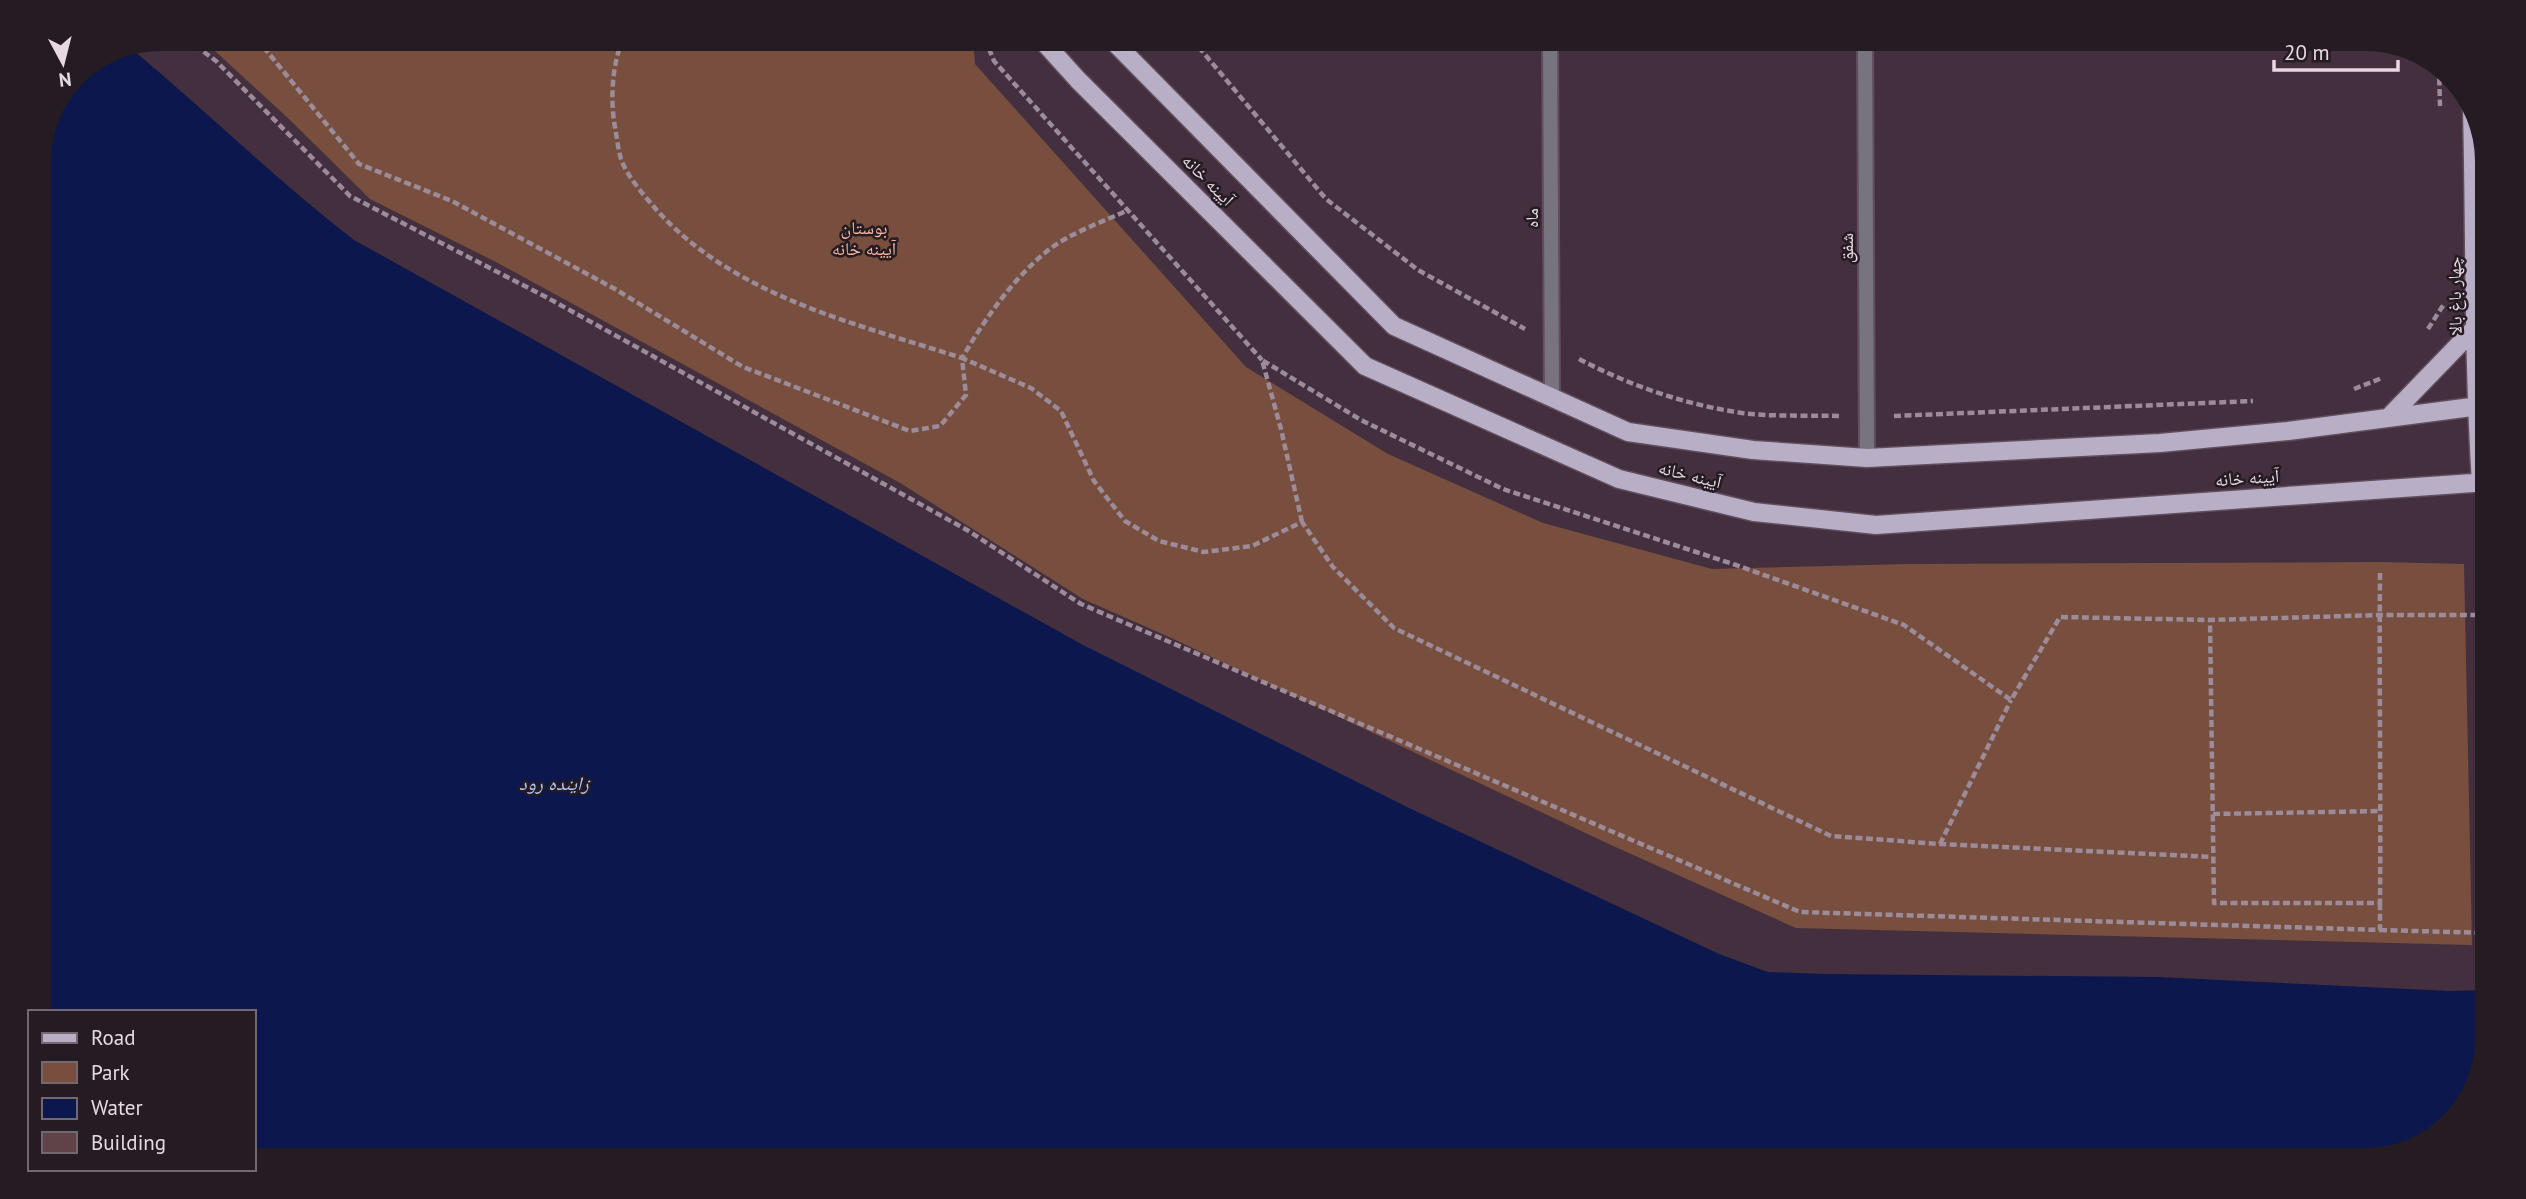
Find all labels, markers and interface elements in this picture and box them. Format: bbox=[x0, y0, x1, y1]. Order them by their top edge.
north arrow bbox=[28, 28, 98, 98]
scale bar bbox=[2274, 28, 2398, 72]
text: 20 m bbox=[2284, 39, 2330, 66]
text: N bbox=[57, 67, 73, 93]
street label: آیینه خانه bbox=[1178, 149, 1239, 211]
street label: ماه bbox=[1520, 208, 1543, 228]
park label: بوستان آیینه خانه bbox=[832, 216, 897, 260]
street label: شفق bbox=[1835, 233, 1858, 263]
street label: چهار باغ بالا bbox=[2442, 257, 2467, 336]
street label: آیینه خانه bbox=[1656, 456, 1724, 494]
street label: آیینه خانه bbox=[2214, 464, 2280, 491]
water label: زاینده رود bbox=[519, 771, 591, 795]
legend bbox=[28, 1010, 256, 1171]
text: Road bbox=[91, 1024, 135, 1051]
text: Park bbox=[91, 1059, 130, 1086]
text: Water bbox=[91, 1094, 143, 1121]
text: Building bbox=[91, 1129, 166, 1156]

